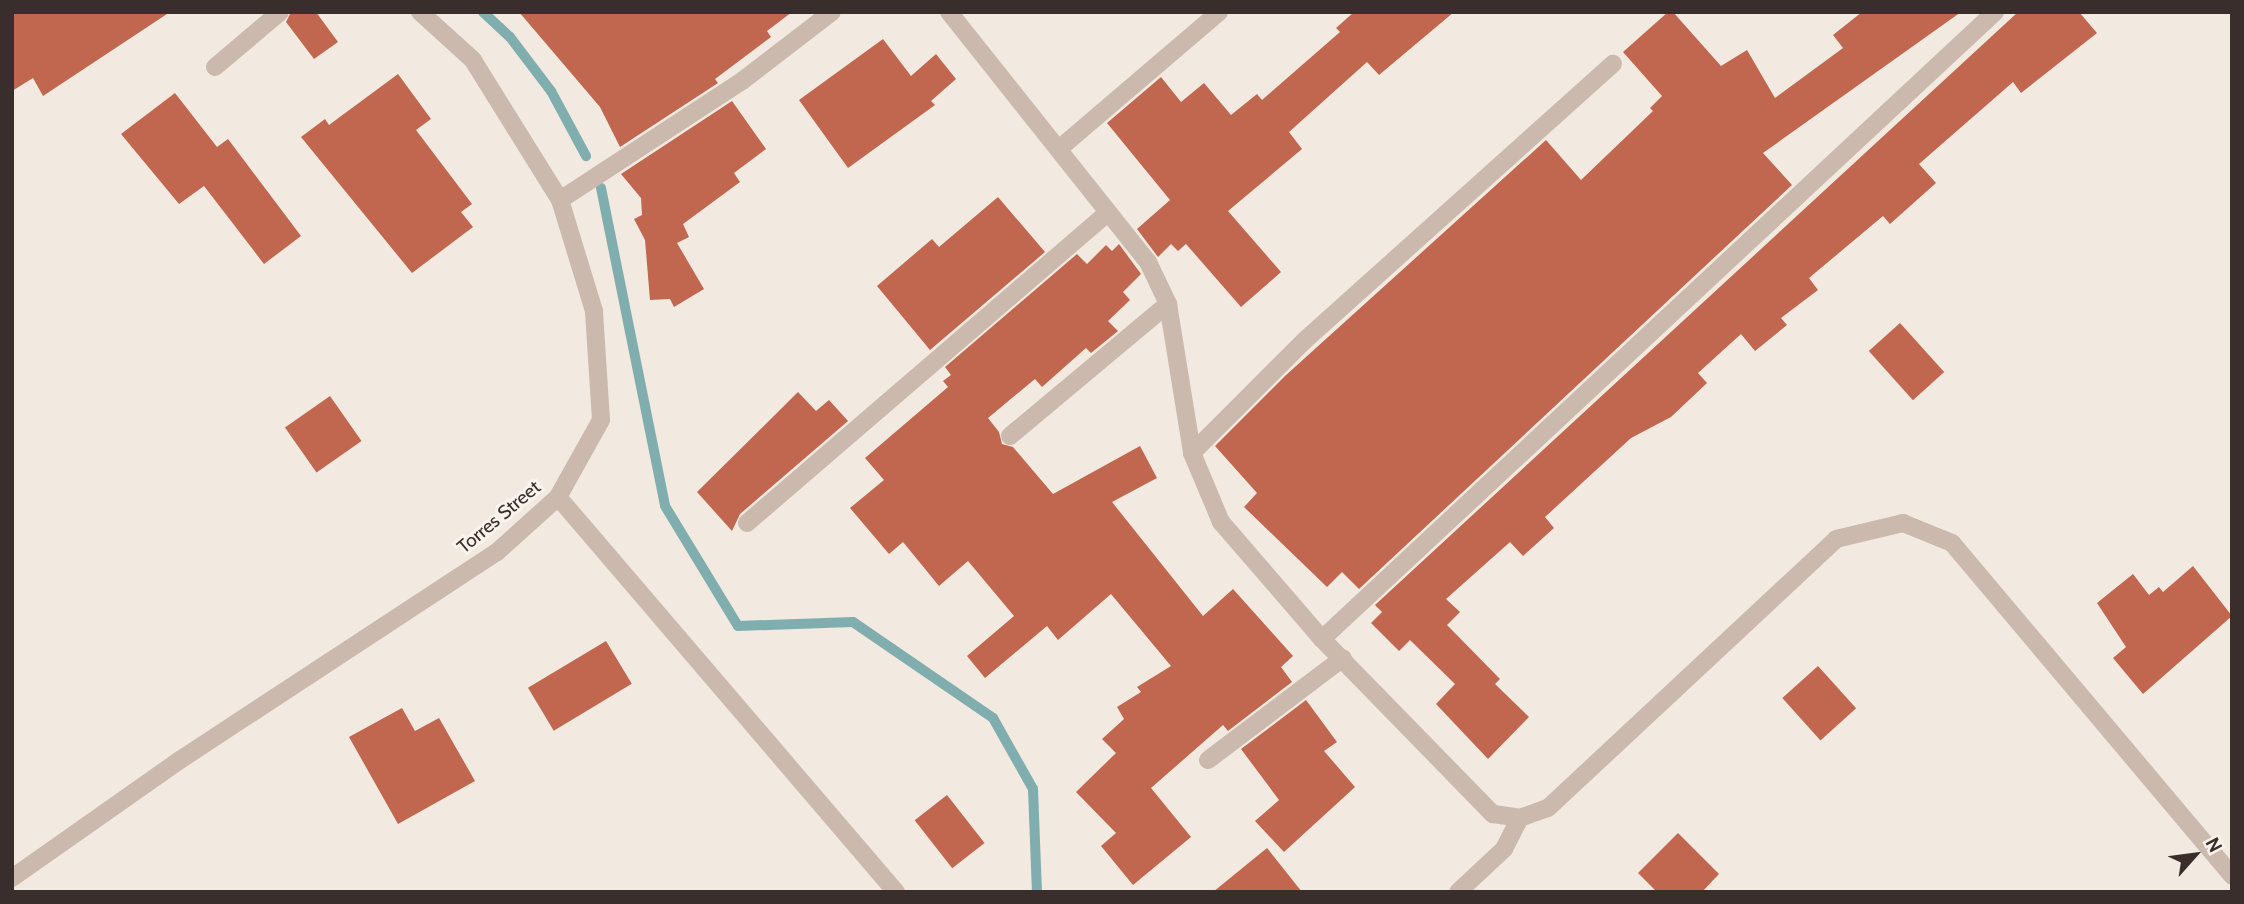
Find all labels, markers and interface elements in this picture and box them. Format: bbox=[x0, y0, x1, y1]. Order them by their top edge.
street label: Torres Street bbox=[453, 476, 545, 558]
north arrow bbox=[2160, 820, 2230, 890]
text: N bbox=[2201, 834, 2227, 856]

